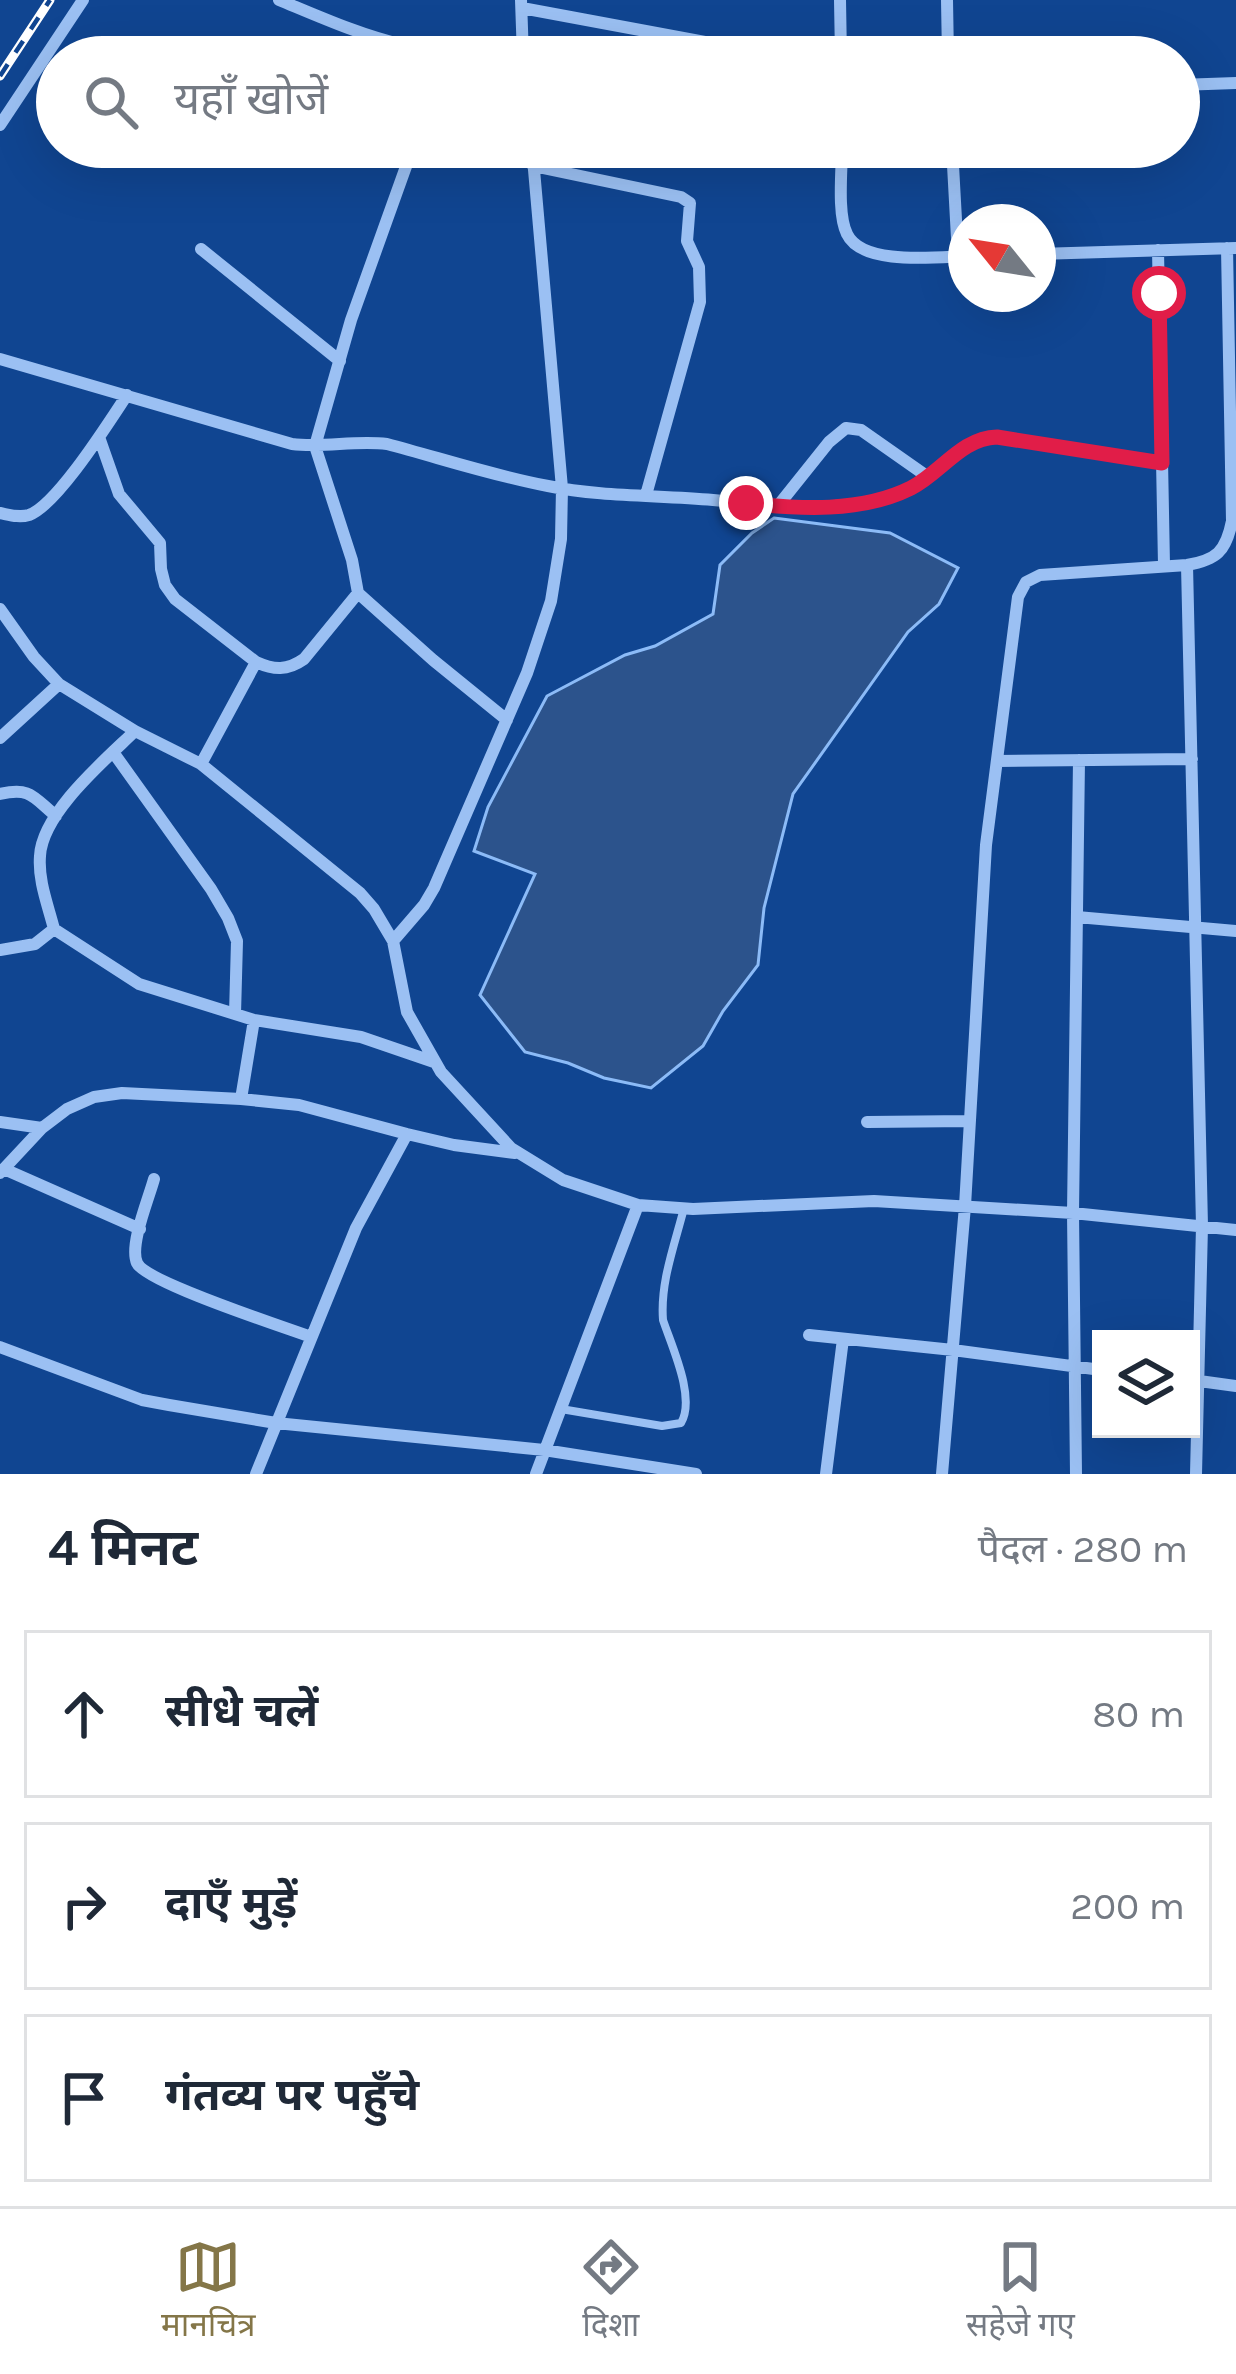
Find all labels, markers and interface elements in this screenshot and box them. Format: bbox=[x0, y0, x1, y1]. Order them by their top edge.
search box bbox=[36, 36, 1200, 168]
icon: search bbox=[78, 69, 144, 135]
text: यहाँ खोजें bbox=[174, 73, 328, 125]
north arrow bbox=[948, 204, 1056, 312]
route start bbox=[1132, 266, 1186, 320]
route end bbox=[719, 476, 773, 530]
map controls bbox=[1092, 1330, 1200, 1438]
button: layers bbox=[1092, 1330, 1200, 1438]
text: 4 मिनट bbox=[48, 1518, 198, 1578]
text: पैदल · 280 m bbox=[978, 1526, 1188, 1572]
icon: ahead bbox=[51, 1681, 117, 1747]
text: सीधे चलें bbox=[165, 1685, 318, 1737]
text: 80 m bbox=[1092, 1691, 1185, 1737]
icon: right bbox=[51, 1873, 117, 1939]
text: दाएँ मुड़ें bbox=[165, 1877, 297, 1929]
text: 200 m bbox=[1070, 1883, 1185, 1929]
icon: arrive bbox=[51, 2065, 117, 2131]
text: गंतव्य पर पहुँचे bbox=[165, 2069, 419, 2121]
tab: मानचित्र bbox=[161, 2234, 255, 2349]
tab: दिशा bbox=[578, 2234, 644, 2349]
tab: सहेजे गए bbox=[966, 2234, 1075, 2349]

